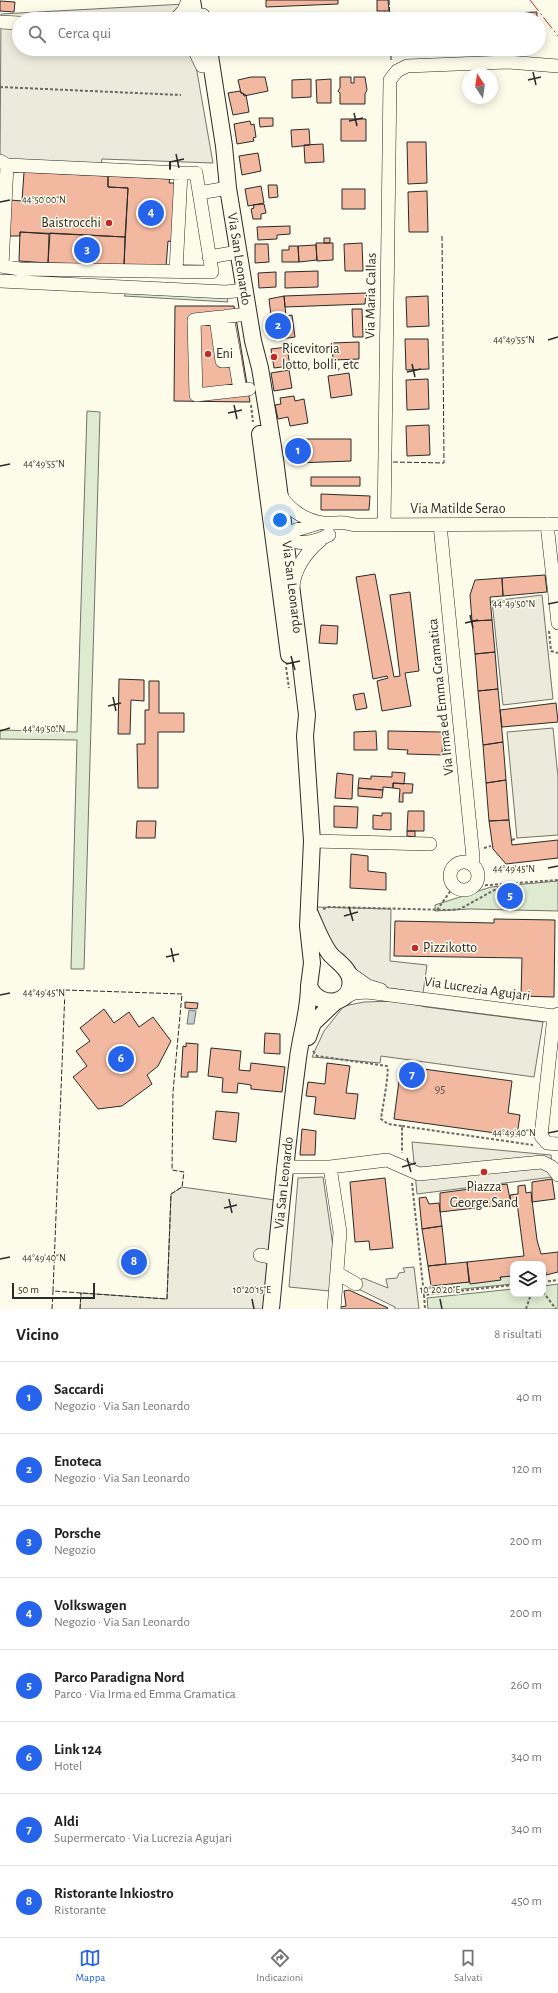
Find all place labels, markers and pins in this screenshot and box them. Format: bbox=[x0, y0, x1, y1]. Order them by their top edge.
pin: 4 bbox=[138, 198, 164, 228]
place label: Baistrocchi bbox=[41, 216, 101, 230]
marker: Baistrocchi bbox=[104, 218, 114, 228]
pin: 3 bbox=[74, 235, 100, 265]
pin: 2 bbox=[265, 311, 291, 341]
place label: Ricevitoria lotto, bolli, etc bbox=[282, 342, 359, 372]
place label: Eni bbox=[216, 347, 233, 361]
marker: Eni bbox=[203, 349, 213, 359]
marker: Ricevitoria lotto, bolli, etc bbox=[269, 352, 279, 362]
pin: 1 bbox=[285, 436, 311, 466]
pin: 5 bbox=[497, 881, 523, 911]
place label: Pizzikotto bbox=[423, 941, 477, 955]
marker: Pizzikotto bbox=[410, 943, 420, 953]
pin: 6 bbox=[108, 1044, 134, 1074]
pin: 7 bbox=[399, 1060, 425, 1090]
marker: Piazza George Sand bbox=[479, 1167, 489, 1177]
place label: Piazza George Sand bbox=[450, 1180, 518, 1210]
pin: 8 bbox=[121, 1247, 147, 1277]

